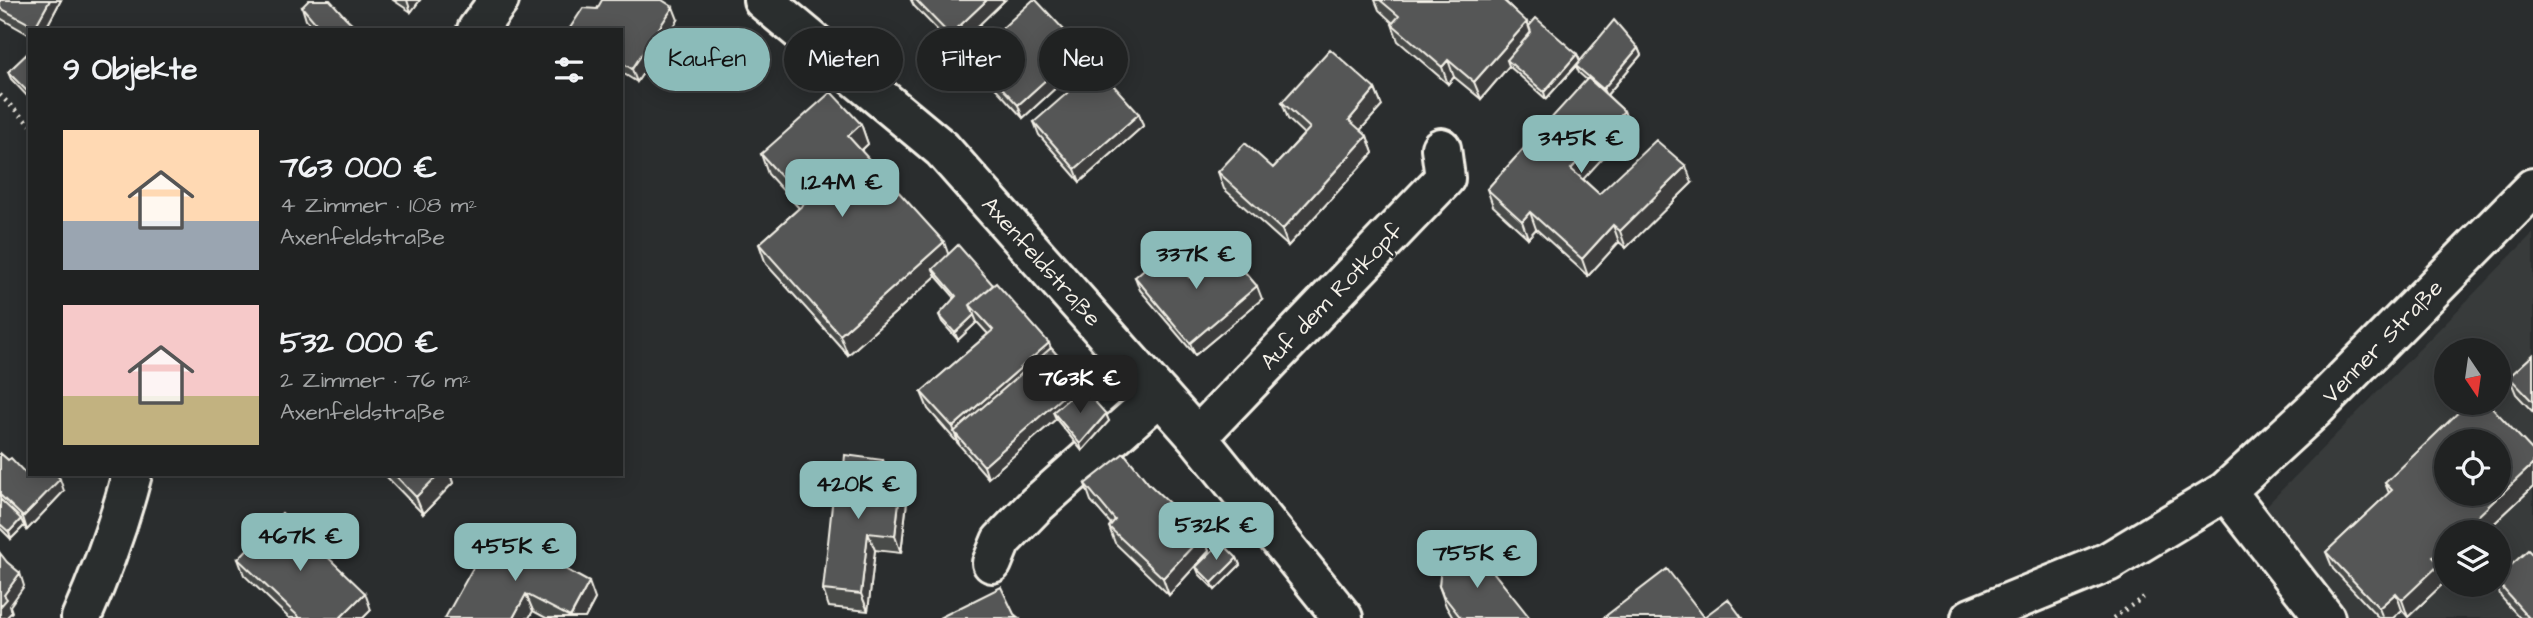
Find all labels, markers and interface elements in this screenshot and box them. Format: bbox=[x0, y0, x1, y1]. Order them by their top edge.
chip: Kaufen bbox=[644, 28, 770, 91]
chip: Mieten bbox=[784, 28, 903, 91]
chip: Filter bbox=[917, 28, 1025, 91]
chip: Neu bbox=[1039, 28, 1128, 91]
text: 9 Objekte bbox=[63, 49, 197, 91]
icon: filters bbox=[550, 51, 588, 89]
pin: 345K € bbox=[1524, 116, 1638, 175]
text: 345K € bbox=[1538, 122, 1624, 154]
text: 763 000 € bbox=[280, 147, 437, 189]
icon: home bbox=[119, 158, 203, 242]
pin: 1.24M € bbox=[777, 160, 907, 219]
text: 1.24M € bbox=[801, 166, 883, 198]
text: 4 Zimmer · 108 m² bbox=[280, 189, 477, 221]
street label: Axenfeldstraße bbox=[974, 190, 1108, 334]
street label: Auf dem Rotkopf bbox=[1253, 216, 1410, 377]
text: Axenfeldstraße bbox=[280, 221, 445, 253]
pin: 337K € bbox=[1139, 232, 1253, 291]
text: 337K € bbox=[1157, 238, 1235, 270]
street label: Venner Straße bbox=[2315, 272, 2450, 411]
text: 532 000 € bbox=[280, 322, 438, 364]
icon: home bbox=[119, 333, 203, 417]
north arrow bbox=[2434, 338, 2511, 415]
map controls bbox=[2434, 338, 2511, 597]
pin: 763K € bbox=[1023, 356, 1137, 415]
text: 763K € bbox=[1039, 362, 1121, 394]
text: 2 Zimmer · 76 m² bbox=[280, 364, 471, 396]
text: Axenfeldstraße bbox=[280, 396, 445, 428]
button: locate bbox=[2434, 429, 2511, 506]
pin: 420K € bbox=[801, 462, 915, 521]
text: 420K € bbox=[816, 468, 900, 500]
pin: 532K € bbox=[1159, 503, 1273, 562]
text: 532K € bbox=[1175, 509, 1257, 541]
pin: 467K € bbox=[243, 514, 357, 573]
text: 467K € bbox=[257, 520, 343, 552]
button: layers bbox=[2434, 520, 2511, 597]
pin: 455K € bbox=[458, 524, 572, 583]
text: 455K € bbox=[470, 530, 560, 562]
pin: 755K € bbox=[1420, 530, 1534, 590]
text: 755K € bbox=[1433, 537, 1521, 569]

